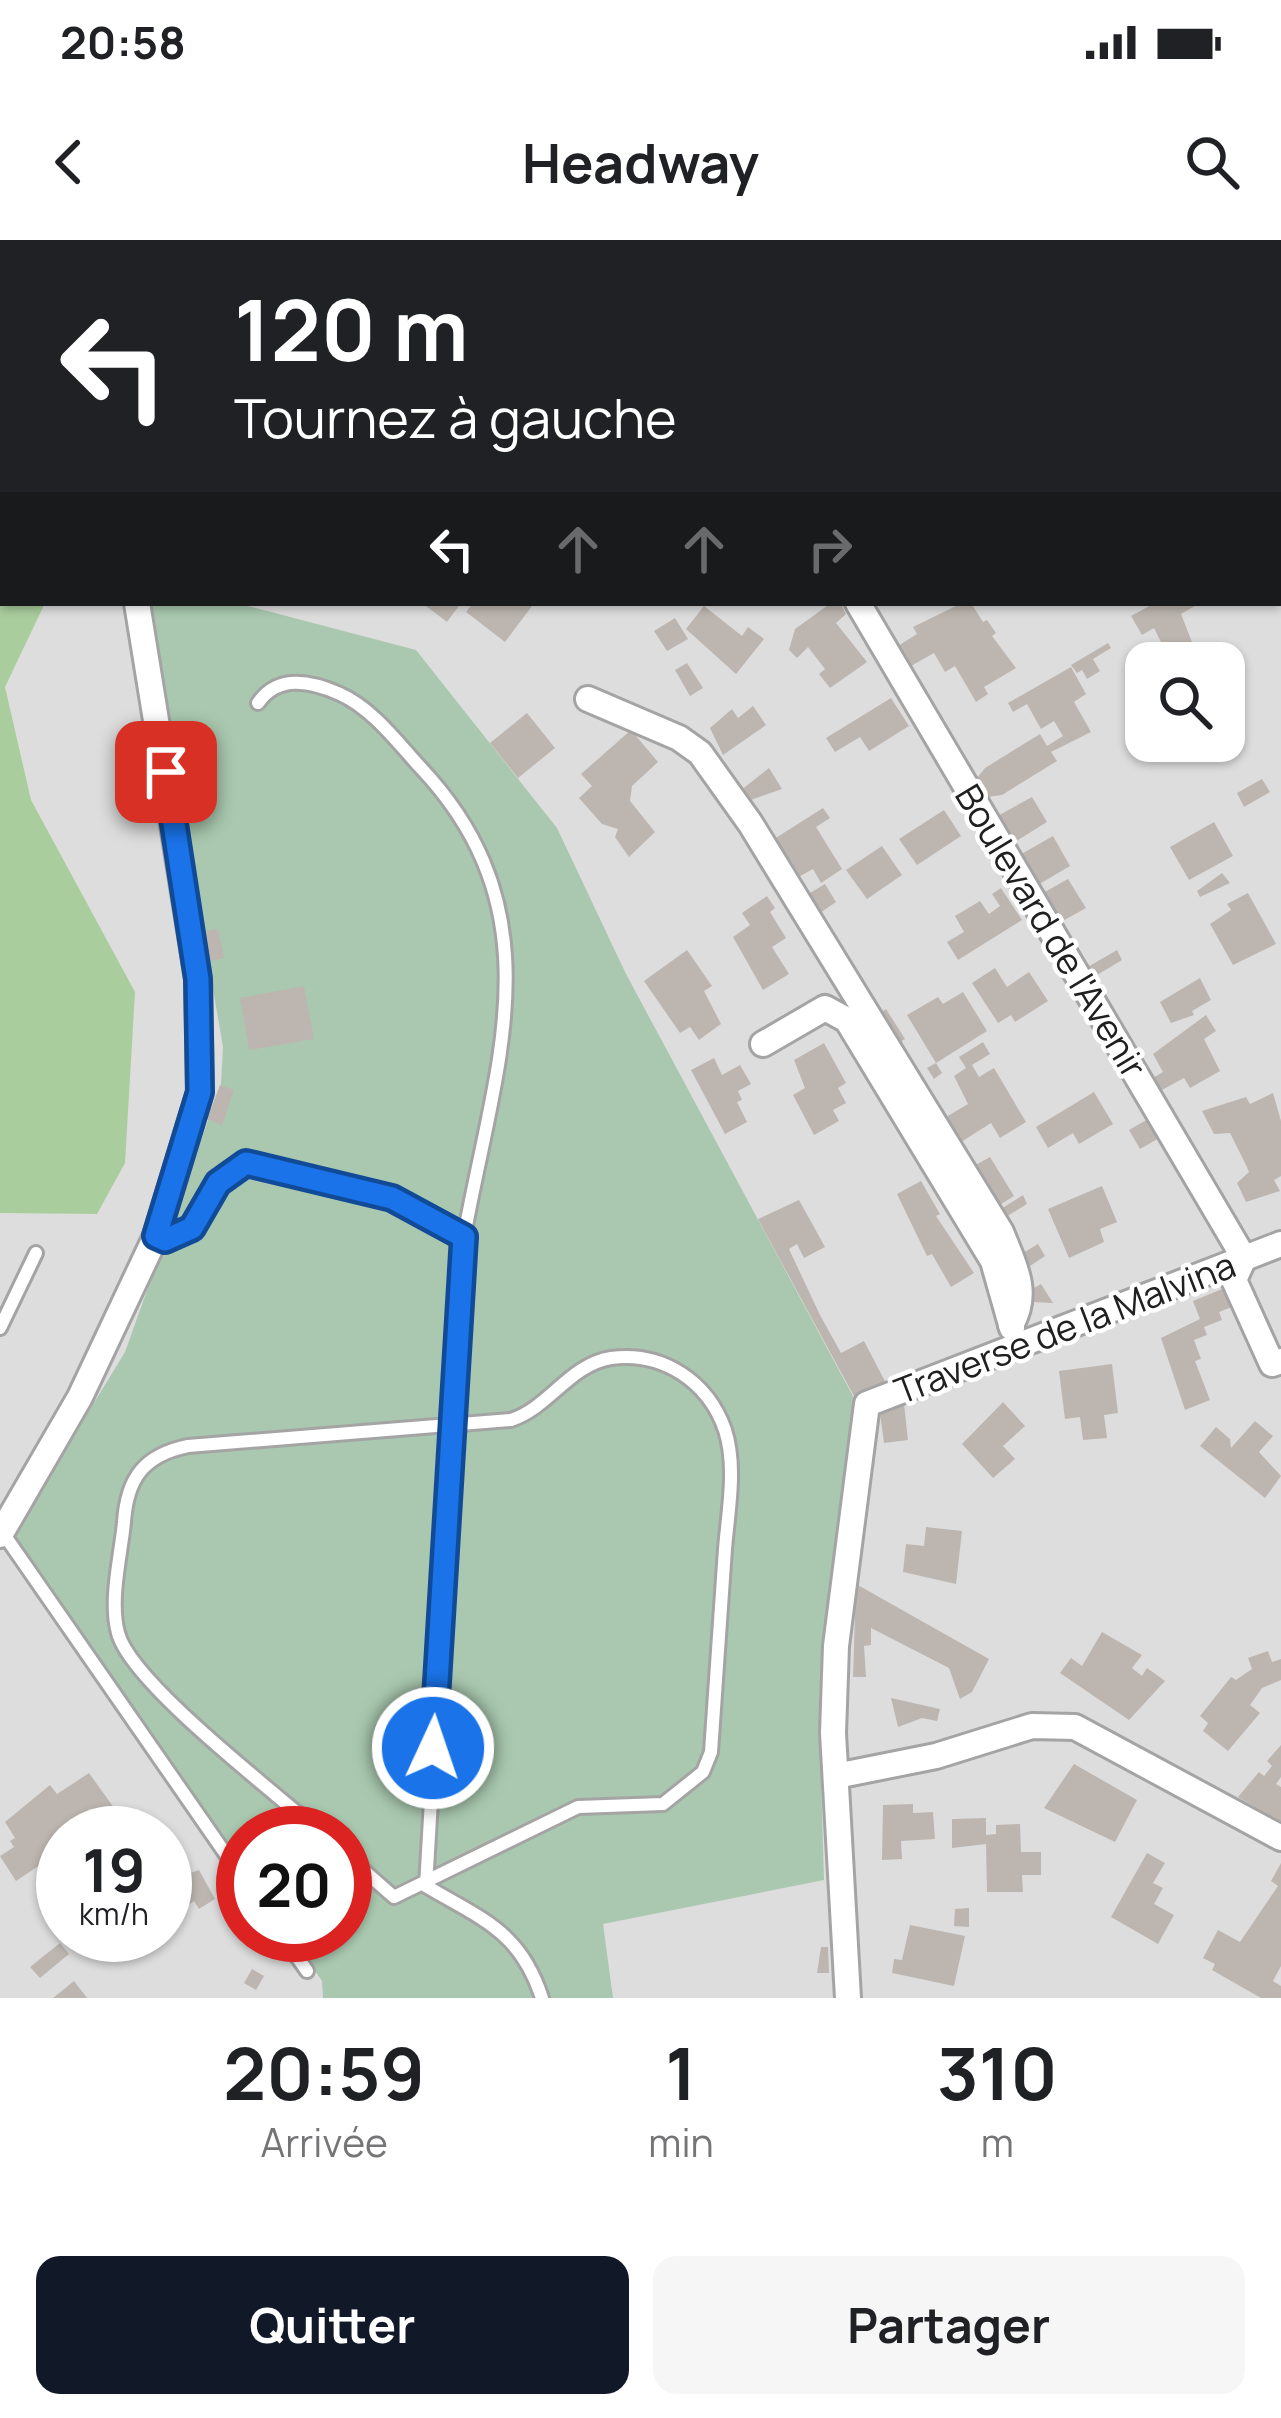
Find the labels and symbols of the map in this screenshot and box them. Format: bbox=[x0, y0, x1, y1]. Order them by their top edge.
pin bbox=[115, 721, 217, 823]
street label: Boulevard de l'Avenir bbox=[944, 775, 1159, 1087]
street label: Traverse de la Malvina bbox=[887, 1240, 1242, 1415]
position arrow bbox=[370, 1685, 496, 1811]
speed limit sign: 20 bbox=[216, 1806, 372, 1962]

